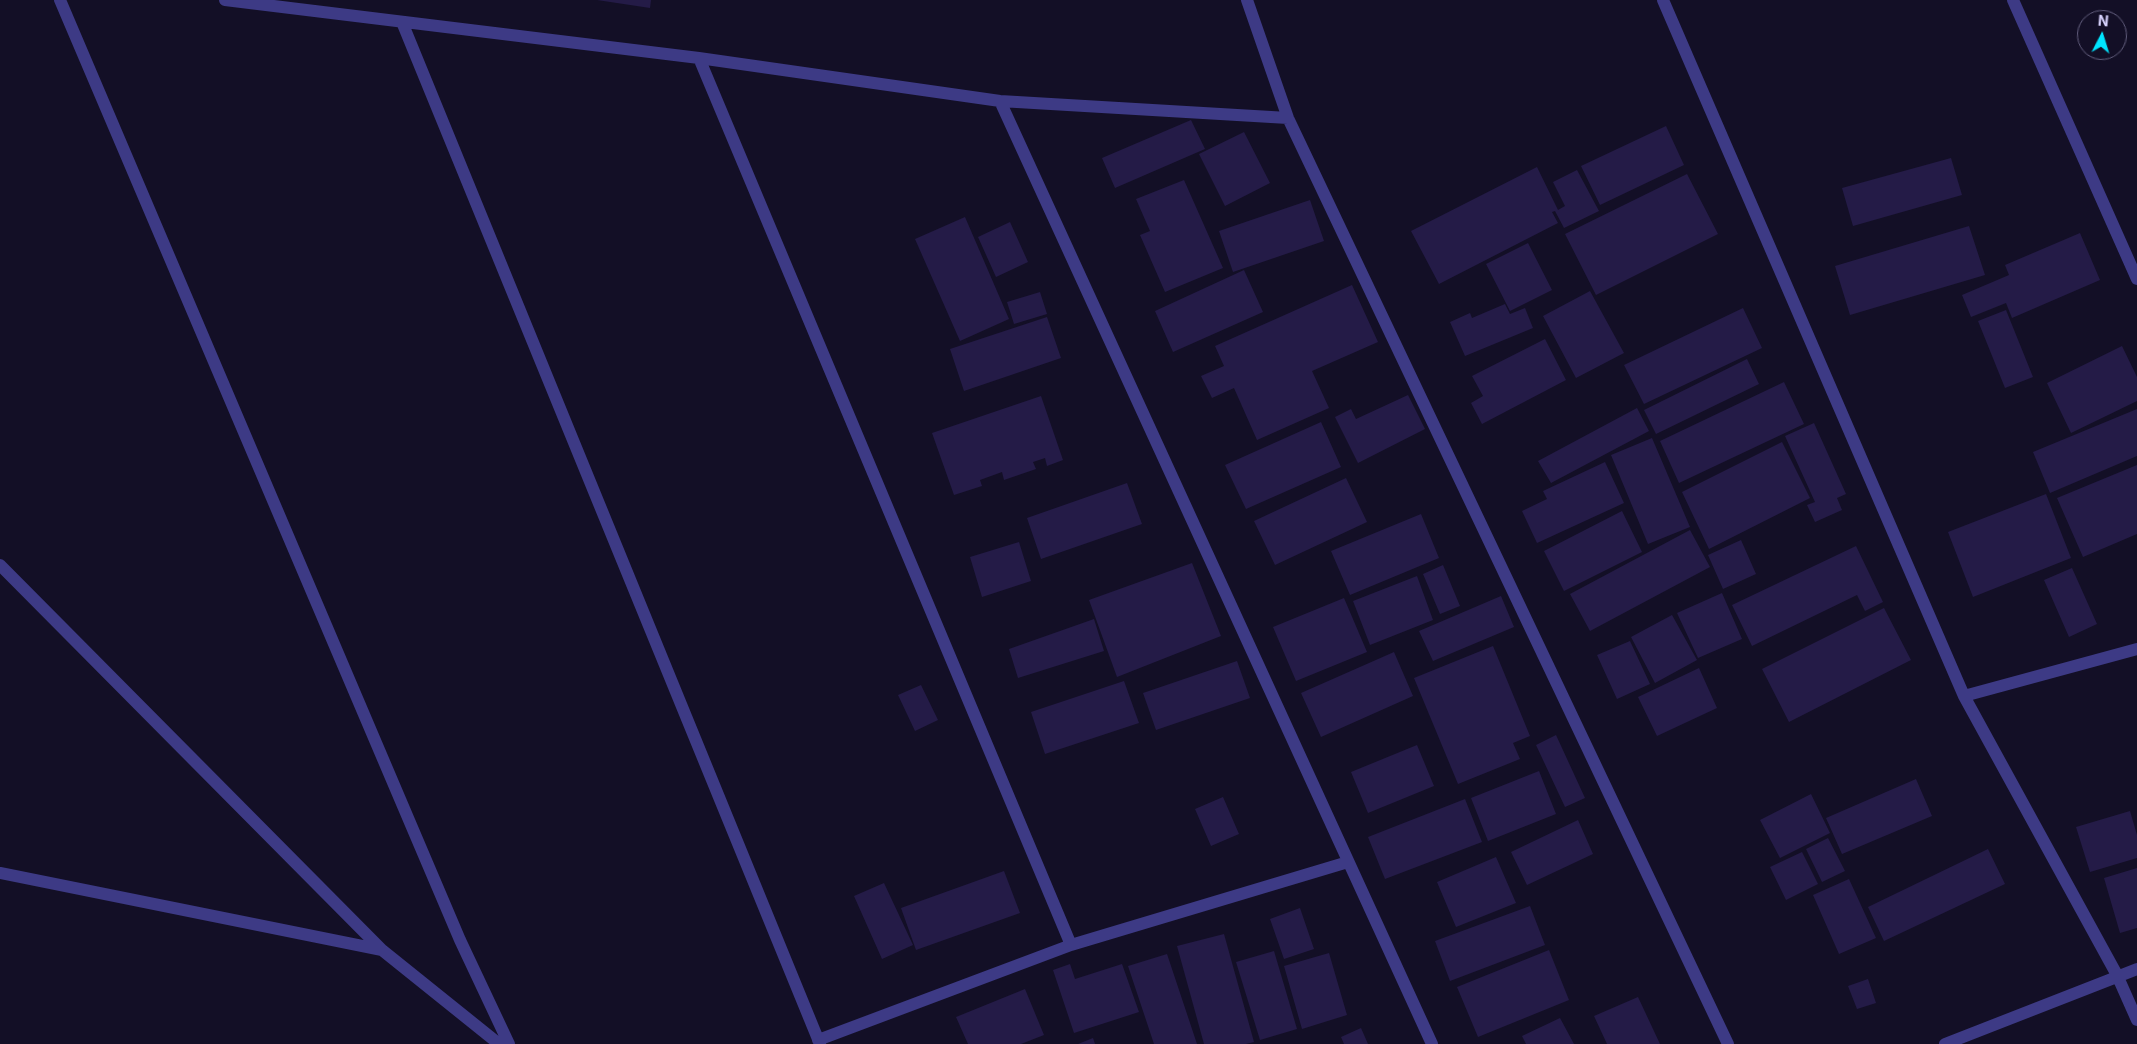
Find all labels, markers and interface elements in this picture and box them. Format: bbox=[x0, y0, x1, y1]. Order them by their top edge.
north arrow bbox=[2077, 10, 2127, 60]
text: N bbox=[2097, 12, 2109, 29]

